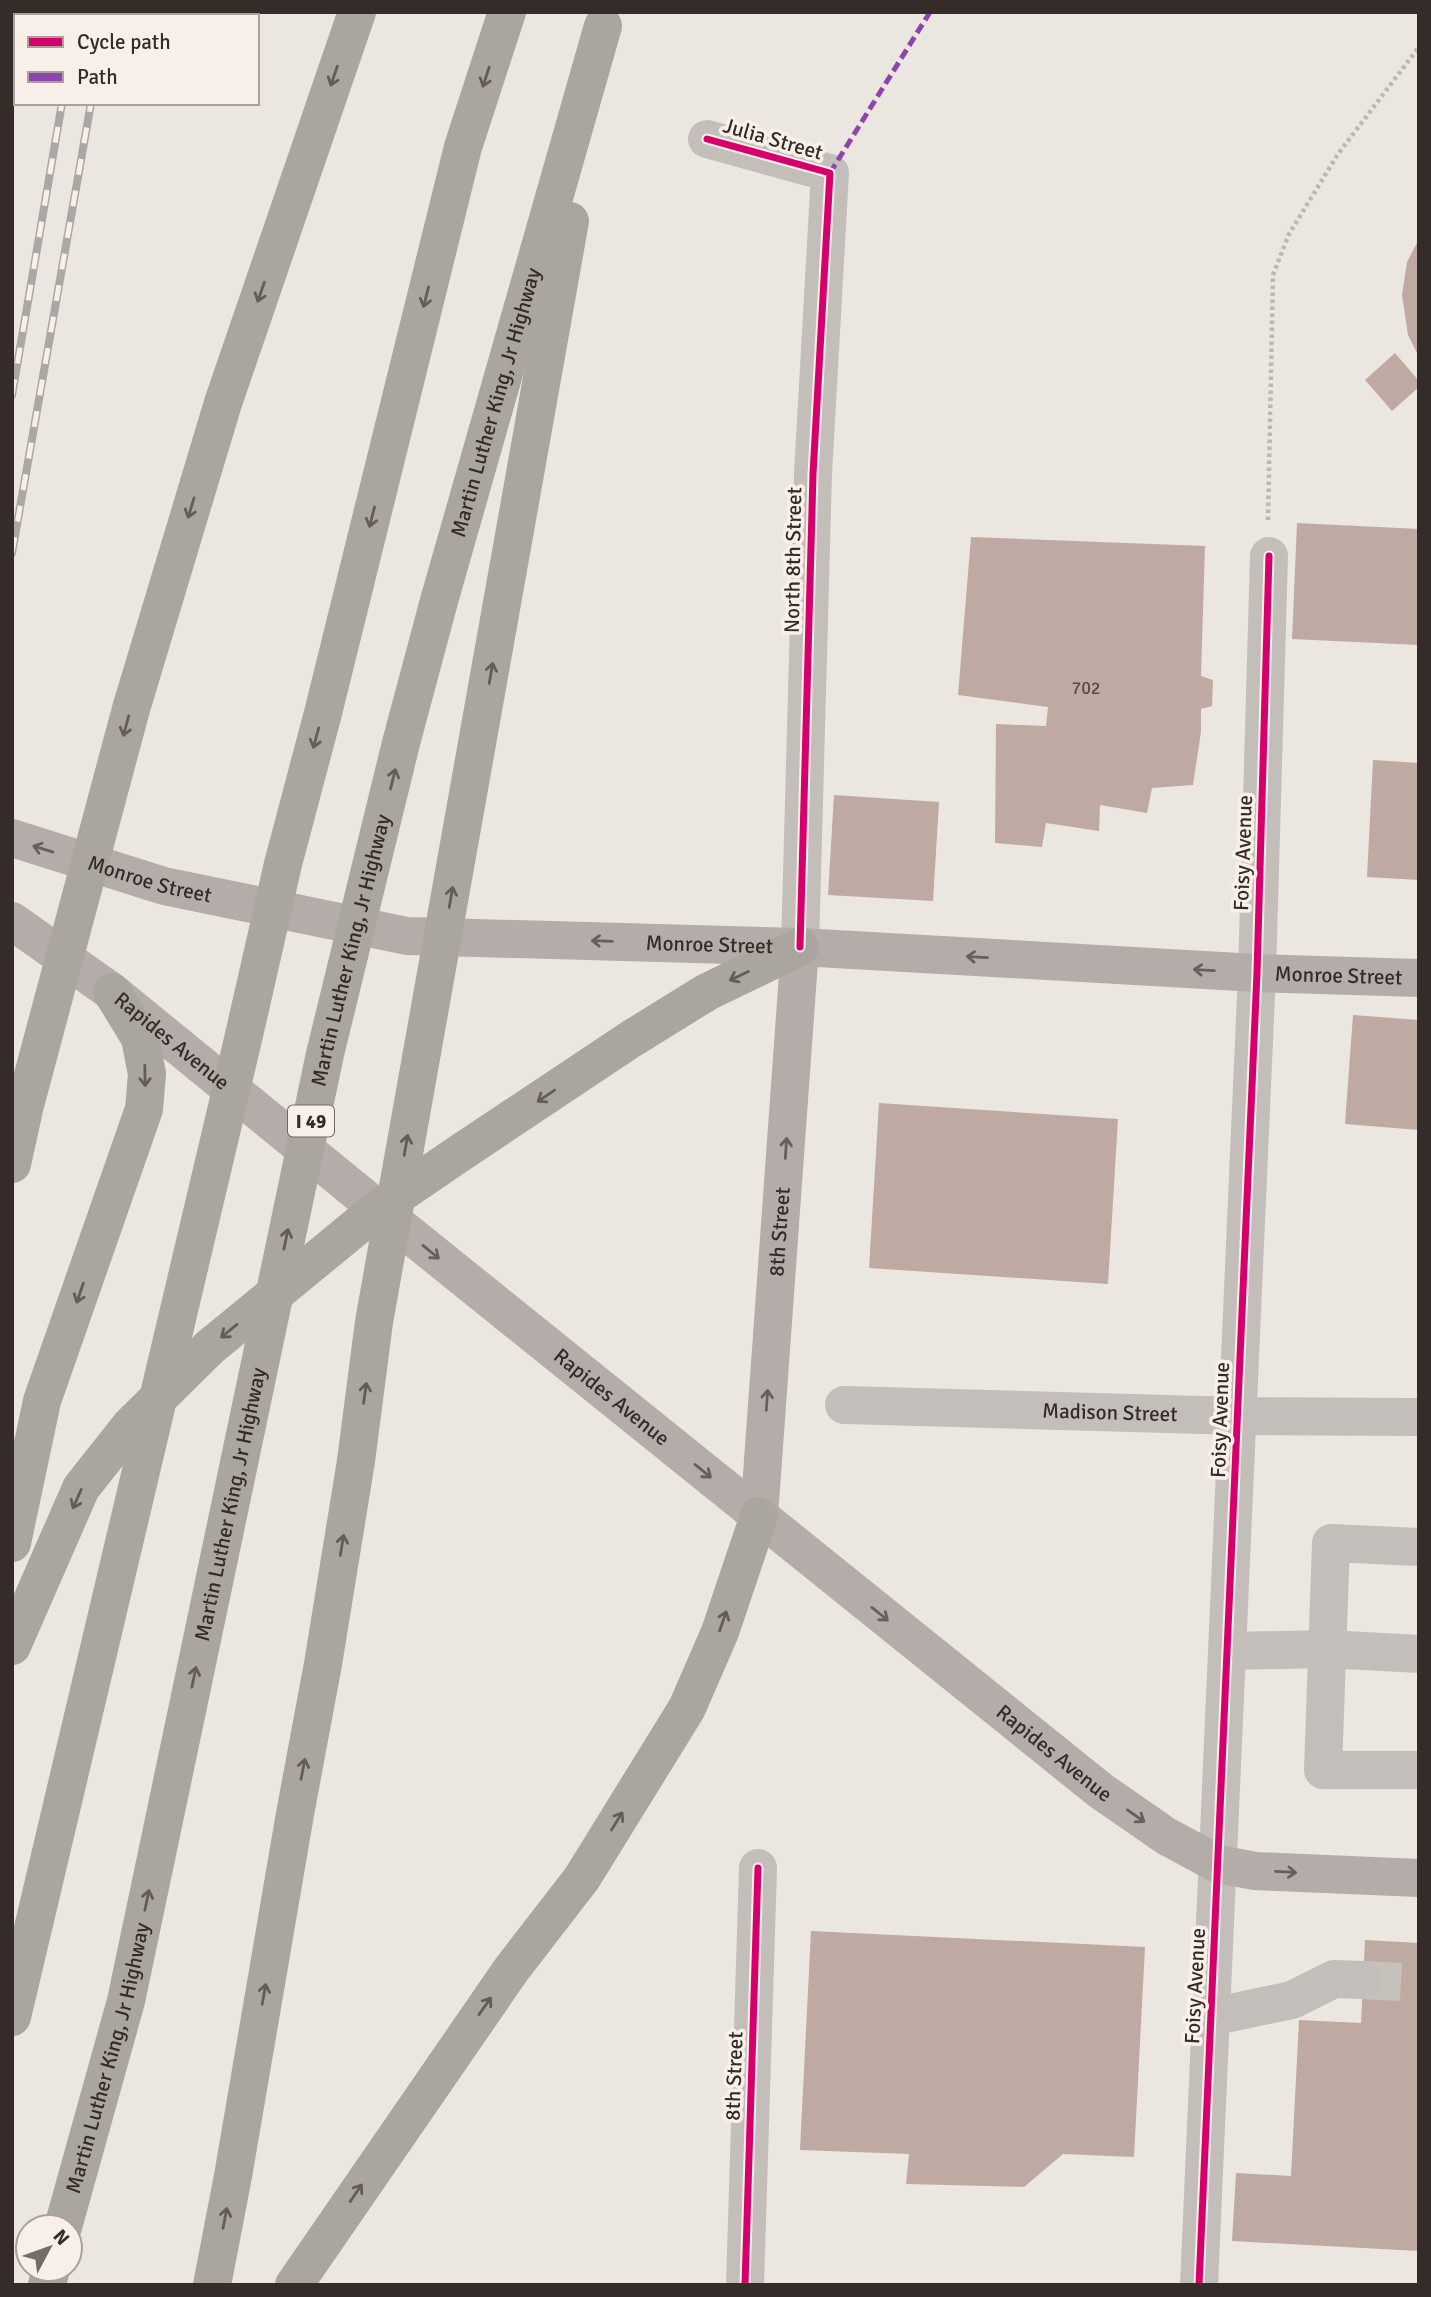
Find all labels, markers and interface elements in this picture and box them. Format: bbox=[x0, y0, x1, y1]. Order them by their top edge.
legend bbox=[14, 14, 259, 105]
text: Cycle path bbox=[77, 29, 171, 55]
text: Path bbox=[77, 64, 118, 90]
one-way arrow bbox=[327, 65, 339, 87]
one-way arrow bbox=[479, 66, 491, 88]
street label: Julia Street bbox=[720, 112, 826, 166]
street label: Martin Luther King, Jr Highway bbox=[445, 265, 546, 540]
one-way arrow bbox=[253, 280, 266, 302]
one-way arrow bbox=[419, 285, 432, 307]
street label: North 8th Street bbox=[779, 487, 807, 633]
one-way arrow bbox=[184, 497, 197, 519]
one-way arrow bbox=[365, 506, 378, 528]
one-way arrow bbox=[485, 662, 498, 685]
house number: 702 bbox=[1071, 677, 1101, 699]
one-way arrow bbox=[119, 715, 132, 737]
one-way arrow bbox=[309, 727, 322, 749]
one-way arrow bbox=[387, 768, 400, 791]
street label: Foisy Avenue bbox=[1228, 794, 1258, 912]
street label: Martin Luther King, Jr Highway bbox=[306, 812, 396, 1089]
one-way arrow bbox=[32, 841, 54, 854]
street label: Monroe Street bbox=[85, 850, 214, 908]
one-way arrow bbox=[445, 886, 458, 909]
street label: Monroe Street bbox=[645, 930, 773, 959]
one-way arrow bbox=[591, 935, 614, 948]
one-way arrow bbox=[966, 950, 988, 963]
street label: Monroe Street bbox=[1274, 961, 1403, 990]
one-way arrow bbox=[1193, 963, 1215, 976]
one-way arrow bbox=[729, 970, 750, 984]
street label: Rapides Avenue bbox=[109, 986, 235, 1096]
one-way arrow bbox=[139, 1064, 152, 1087]
one-way arrow bbox=[536, 1089, 556, 1103]
road number: I 49 bbox=[288, 1106, 334, 1136]
one-way arrow bbox=[400, 1134, 413, 1156]
one-way arrow bbox=[780, 1137, 793, 1160]
street label: 8th Street bbox=[763, 1186, 796, 1277]
one-way arrow bbox=[280, 1228, 294, 1251]
one-way arrow bbox=[421, 1244, 439, 1260]
one-way arrow bbox=[73, 1281, 85, 1303]
one-way arrow bbox=[220, 1323, 238, 1339]
street label: Rapides Avenue bbox=[549, 1343, 675, 1452]
street label: Foisy Avenue bbox=[1205, 1361, 1235, 1479]
street label: Martin Luther King, Jr Highway bbox=[189, 1365, 272, 1644]
one-way arrow bbox=[358, 1382, 371, 1405]
one-way arrow bbox=[761, 1388, 774, 1411]
street label: Madison Street bbox=[1042, 1398, 1178, 1427]
one-way arrow bbox=[694, 1464, 712, 1479]
one-way arrow bbox=[70, 1488, 83, 1509]
one-way arrow bbox=[336, 1534, 349, 1557]
one-way arrow bbox=[871, 1606, 889, 1622]
one-way arrow bbox=[718, 1610, 730, 1632]
one-way arrow bbox=[188, 1666, 202, 1689]
street label: Rapides Avenue bbox=[991, 1699, 1117, 1808]
one-way arrow bbox=[297, 1758, 310, 1781]
one-way arrow bbox=[1126, 1808, 1145, 1823]
one-way arrow bbox=[610, 1812, 625, 1831]
one-way arrow bbox=[1274, 1866, 1297, 1879]
one-way arrow bbox=[141, 1889, 155, 1912]
street label: Martin Luther King, Jr Highway bbox=[60, 1920, 155, 2196]
street label: Foisy Avenue bbox=[1179, 1927, 1211, 2045]
one-way arrow bbox=[258, 1983, 271, 2005]
one-way arrow bbox=[478, 1997, 492, 2016]
street label: 8th Street bbox=[719, 2031, 749, 2121]
one-way arrow bbox=[348, 2184, 363, 2203]
one-way arrow bbox=[219, 2207, 232, 2230]
north arrow bbox=[14, 2213, 84, 2283]
text: N bbox=[48, 2225, 74, 2250]

